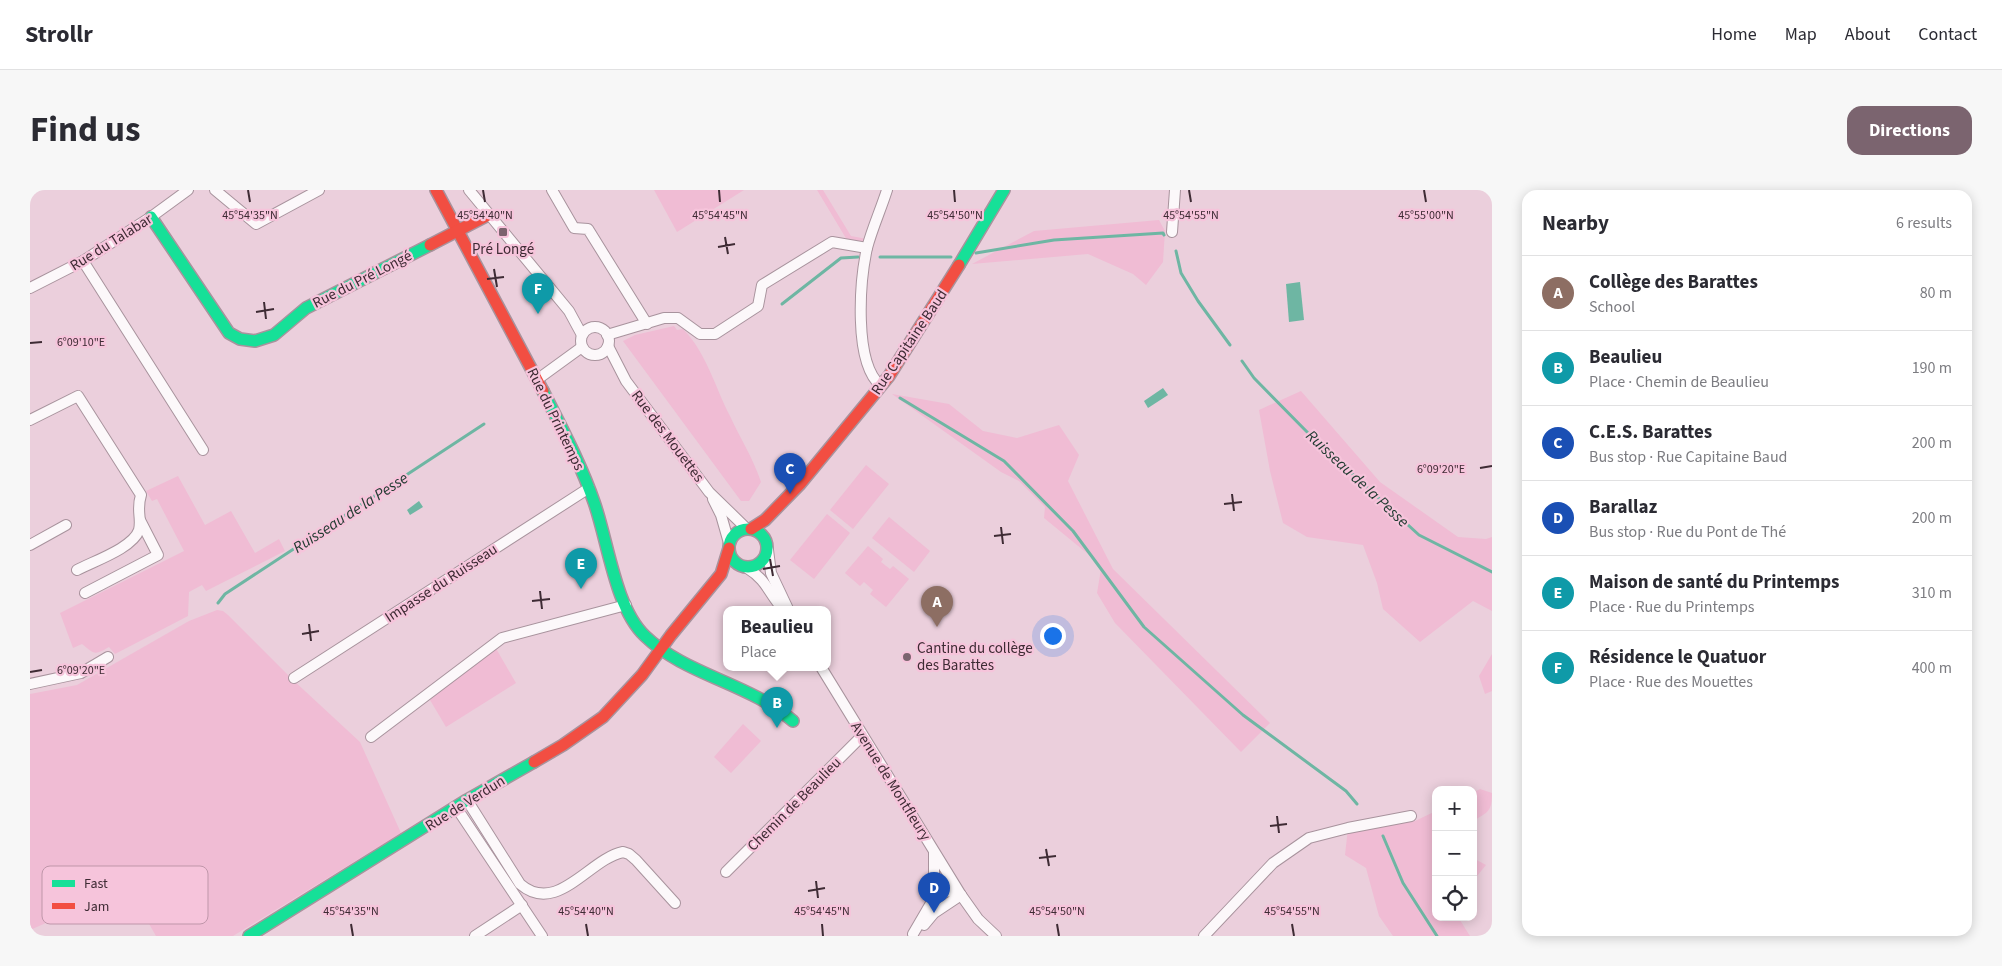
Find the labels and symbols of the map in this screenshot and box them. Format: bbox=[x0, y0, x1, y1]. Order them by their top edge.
text: 45°54'35"N bbox=[222, 207, 278, 224]
text: 45°54'40"N bbox=[457, 207, 513, 224]
text: 45°54'45"N bbox=[692, 207, 748, 224]
text: 45°54'50"N bbox=[927, 207, 983, 224]
text: 45°54'55"N bbox=[1163, 207, 1219, 224]
text: 45°55'00"N bbox=[1398, 207, 1454, 224]
street label: Rue du Talabar bbox=[66, 208, 157, 276]
marker: Pré Longé bbox=[497, 226, 509, 238]
place label: Pré Longé bbox=[472, 239, 534, 260]
street label: Rue du Pré Longé bbox=[309, 245, 415, 314]
pin: F bbox=[522, 273, 554, 314]
street label: Rue Capitaine Baud bbox=[866, 286, 952, 399]
text: 6°09'10"E bbox=[57, 334, 105, 351]
street label: Rue du Printemps bbox=[522, 364, 589, 474]
street label: Rue des Mouettes bbox=[626, 386, 709, 487]
water label: Ruisseau de la Pesse bbox=[1301, 425, 1414, 533]
pin: C bbox=[774, 453, 806, 494]
text: 6°09'20"E bbox=[1417, 461, 1465, 478]
water label: Ruisseau de la Pesse bbox=[289, 467, 413, 558]
street label: Impasse du Ruisseau bbox=[381, 539, 502, 628]
pin: E bbox=[565, 548, 597, 589]
pin: A bbox=[921, 586, 953, 627]
your location bbox=[1040, 623, 1066, 649]
place label: Cantine du collège des Barattes bbox=[917, 638, 1033, 676]
marker: Cantine du collège des Barattes bbox=[901, 651, 913, 663]
text: 6°09'20"E bbox=[57, 662, 105, 679]
pin: B bbox=[761, 687, 793, 728]
street label: Avenue de Montfleury bbox=[845, 718, 936, 845]
street label: Chemin de Beaulieu bbox=[743, 753, 846, 856]
street label: Rue de Verdun bbox=[421, 771, 509, 836]
legend bbox=[42, 866, 208, 924]
pin: D bbox=[918, 872, 950, 913]
text: Fast bbox=[84, 874, 108, 894]
text: Jam bbox=[84, 897, 109, 917]
text: 45°54'35"N bbox=[323, 903, 379, 920]
text: 45°54'40"N bbox=[558, 903, 614, 920]
text: 45°54'45"N bbox=[794, 903, 850, 920]
text: 45°54'50"N bbox=[1029, 903, 1085, 920]
text: 45°54'55"N bbox=[1264, 903, 1320, 920]

